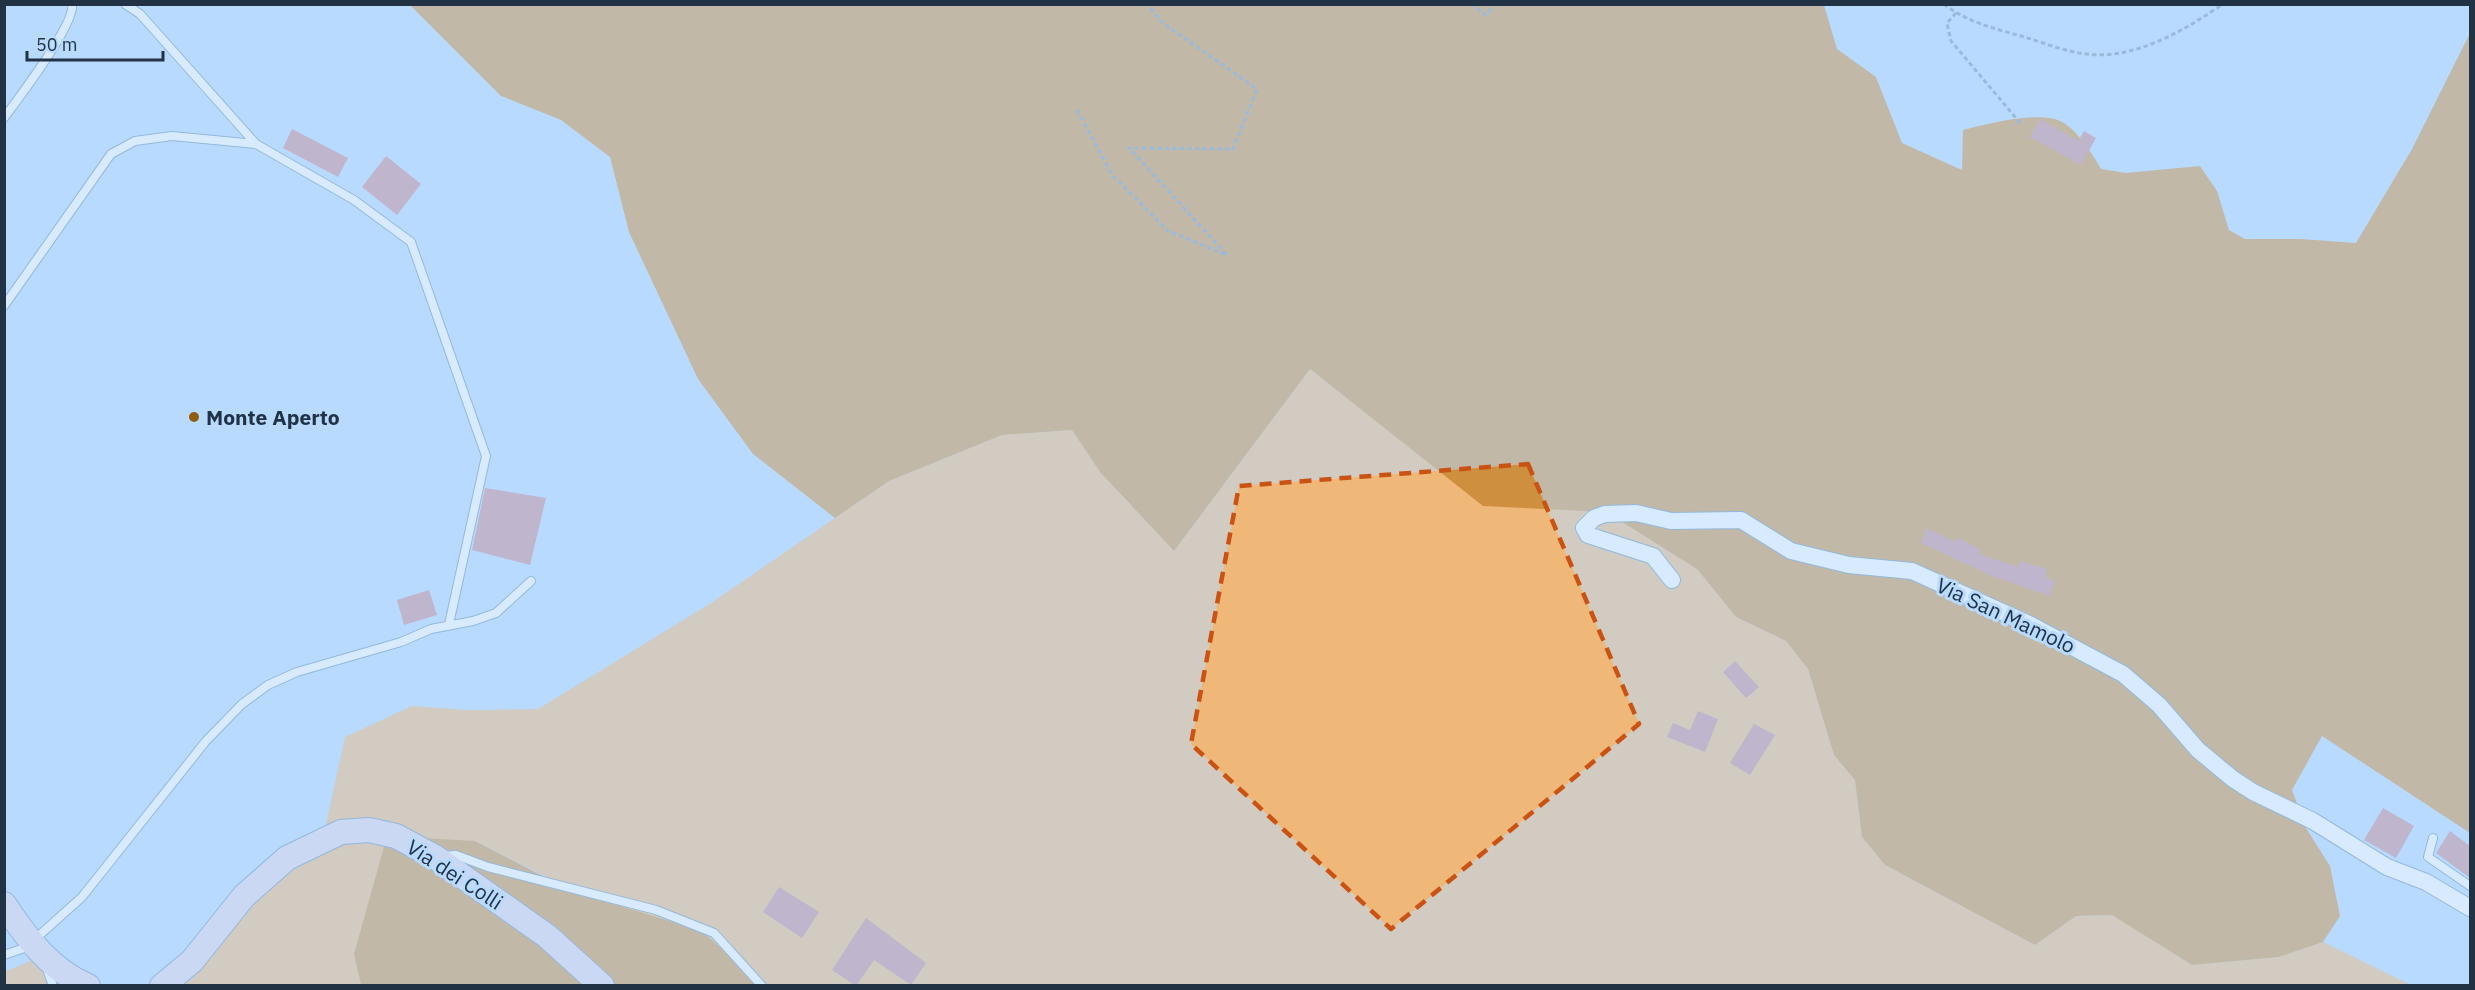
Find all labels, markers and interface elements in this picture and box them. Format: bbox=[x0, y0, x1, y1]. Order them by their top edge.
scale bar bbox=[27, 24, 164, 62]
text: 50 m bbox=[36, 33, 78, 56]
place label: Monte Aperto bbox=[206, 403, 340, 431]
marker: Monte Aperto bbox=[187, 410, 201, 424]
street label: Via San Mamolo bbox=[1932, 571, 2080, 659]
street label: Via dei Colli bbox=[401, 832, 509, 916]

